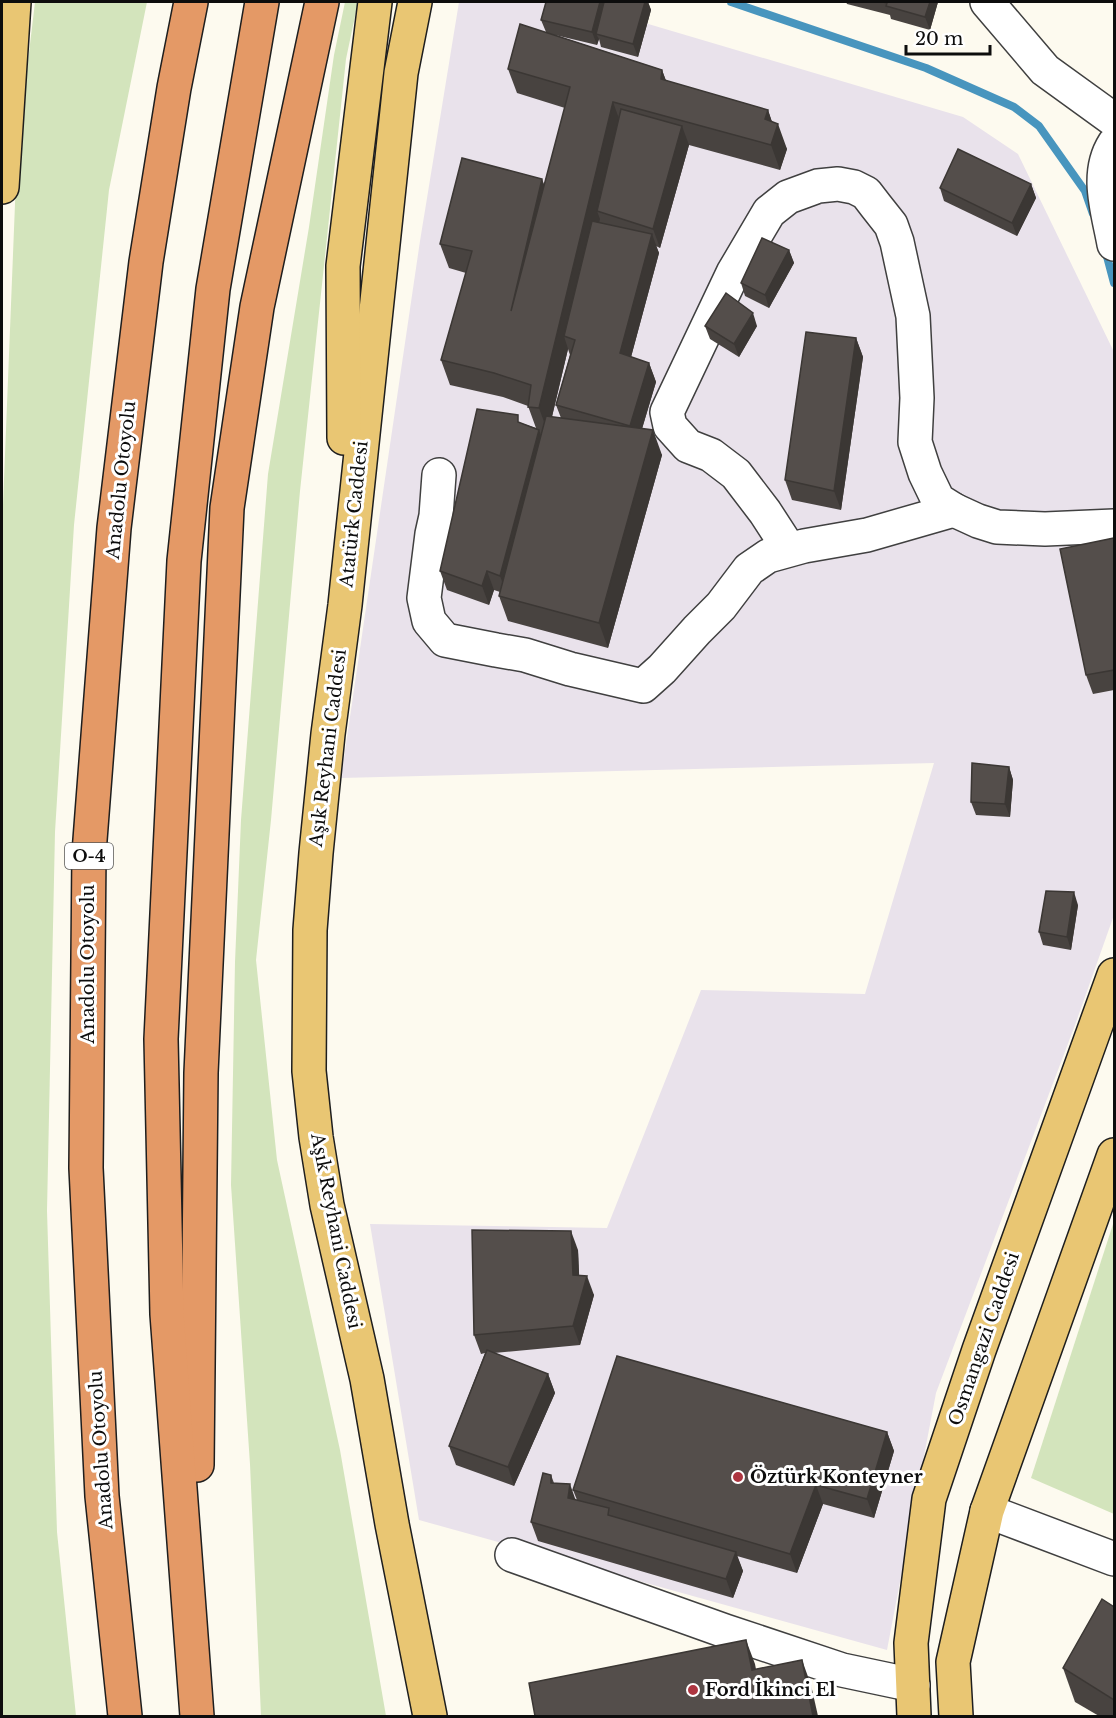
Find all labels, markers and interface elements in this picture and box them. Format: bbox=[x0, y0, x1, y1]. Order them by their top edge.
scale bar bbox=[906, 18, 990, 56]
text: 20 m bbox=[915, 28, 963, 50]
street label: Anadolu Otoyolu bbox=[102, 400, 140, 561]
street label: Atatürk Caddesi bbox=[335, 440, 373, 589]
street label: Aşık Reyhani Caddesi bbox=[305, 648, 351, 849]
road number: O-4 bbox=[65, 843, 113, 869]
street label: Anadolu Otoyolu bbox=[77, 884, 99, 1045]
street label: Aşık Reyhani Caddesi bbox=[306, 1130, 366, 1331]
street label: Osmangazi Caddesi bbox=[944, 1249, 1024, 1429]
street label: Anadolu Otoyolu bbox=[84, 1370, 118, 1531]
place label: Öztürk Konteyner bbox=[750, 1465, 923, 1488]
marker: Öztürk Konteyner bbox=[731, 1470, 745, 1484]
place label: Ford İkinci El bbox=[705, 1678, 836, 1701]
marker: Ford İkinci El bbox=[686, 1683, 700, 1697]

